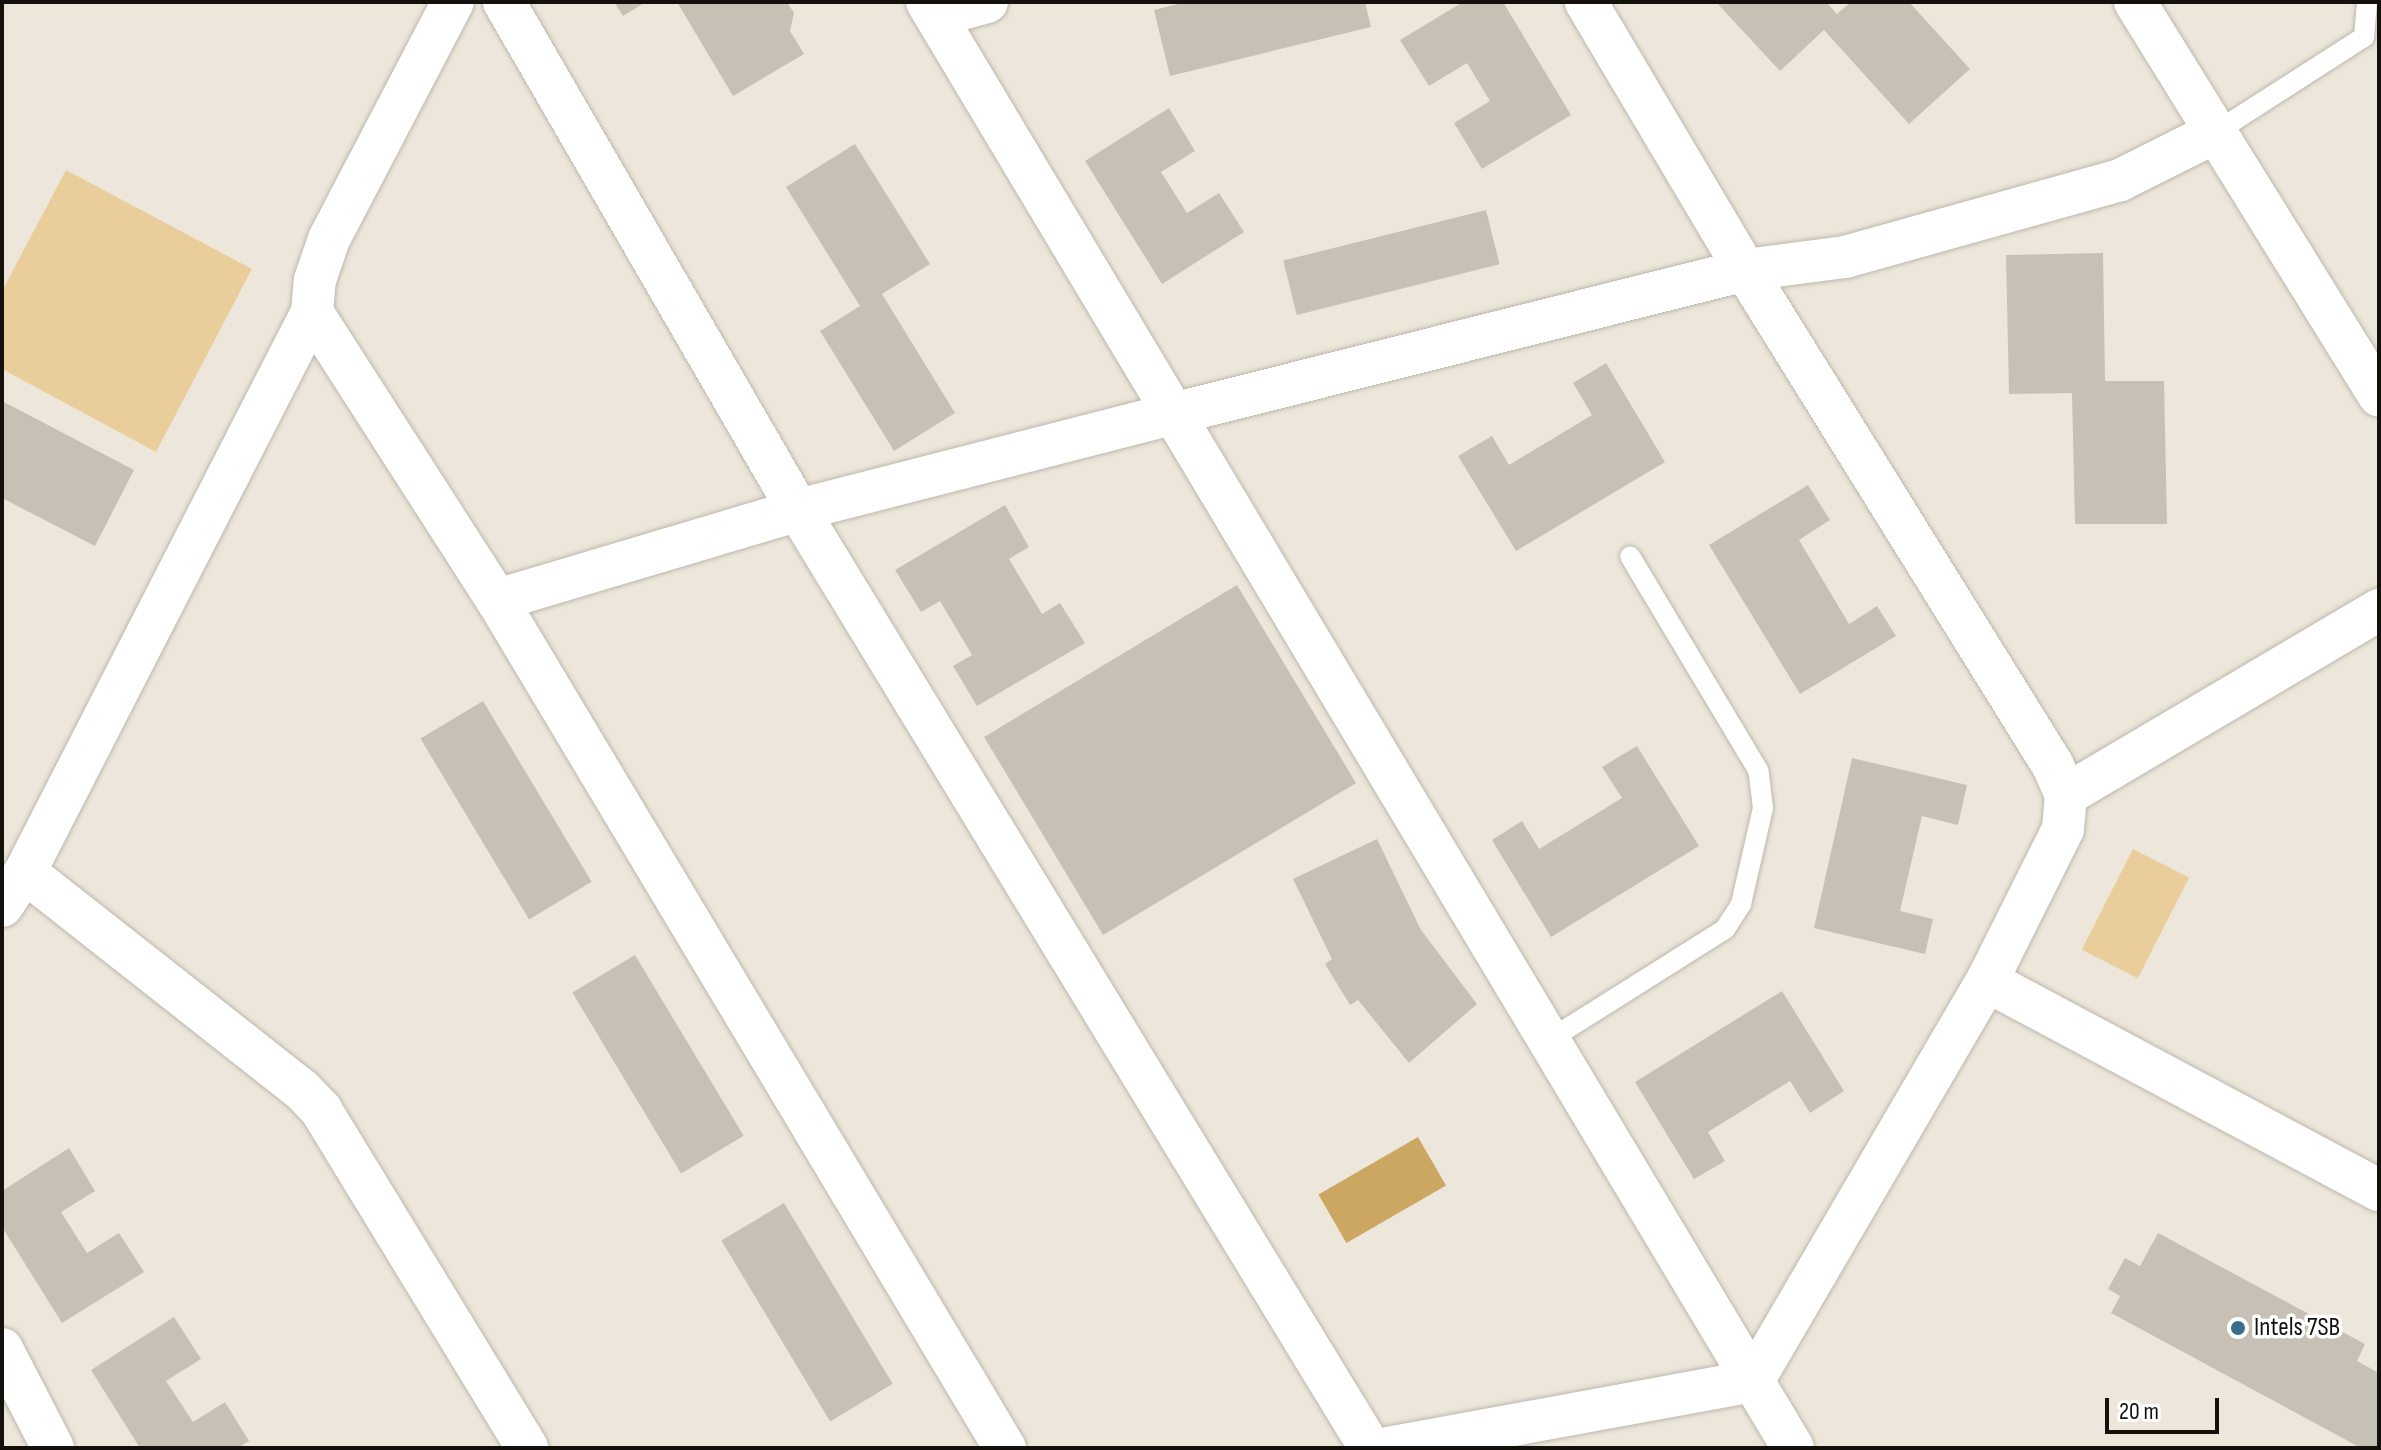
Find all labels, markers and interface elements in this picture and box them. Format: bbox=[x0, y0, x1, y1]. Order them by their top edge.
place label: Intels 7SB bbox=[2254, 1312, 2340, 1344]
marker: Intels 7SB bbox=[2229, 1319, 2247, 1337]
scale bar bbox=[2109, 1382, 2223, 1432]
text: 20 m bbox=[2119, 1397, 2159, 1426]

